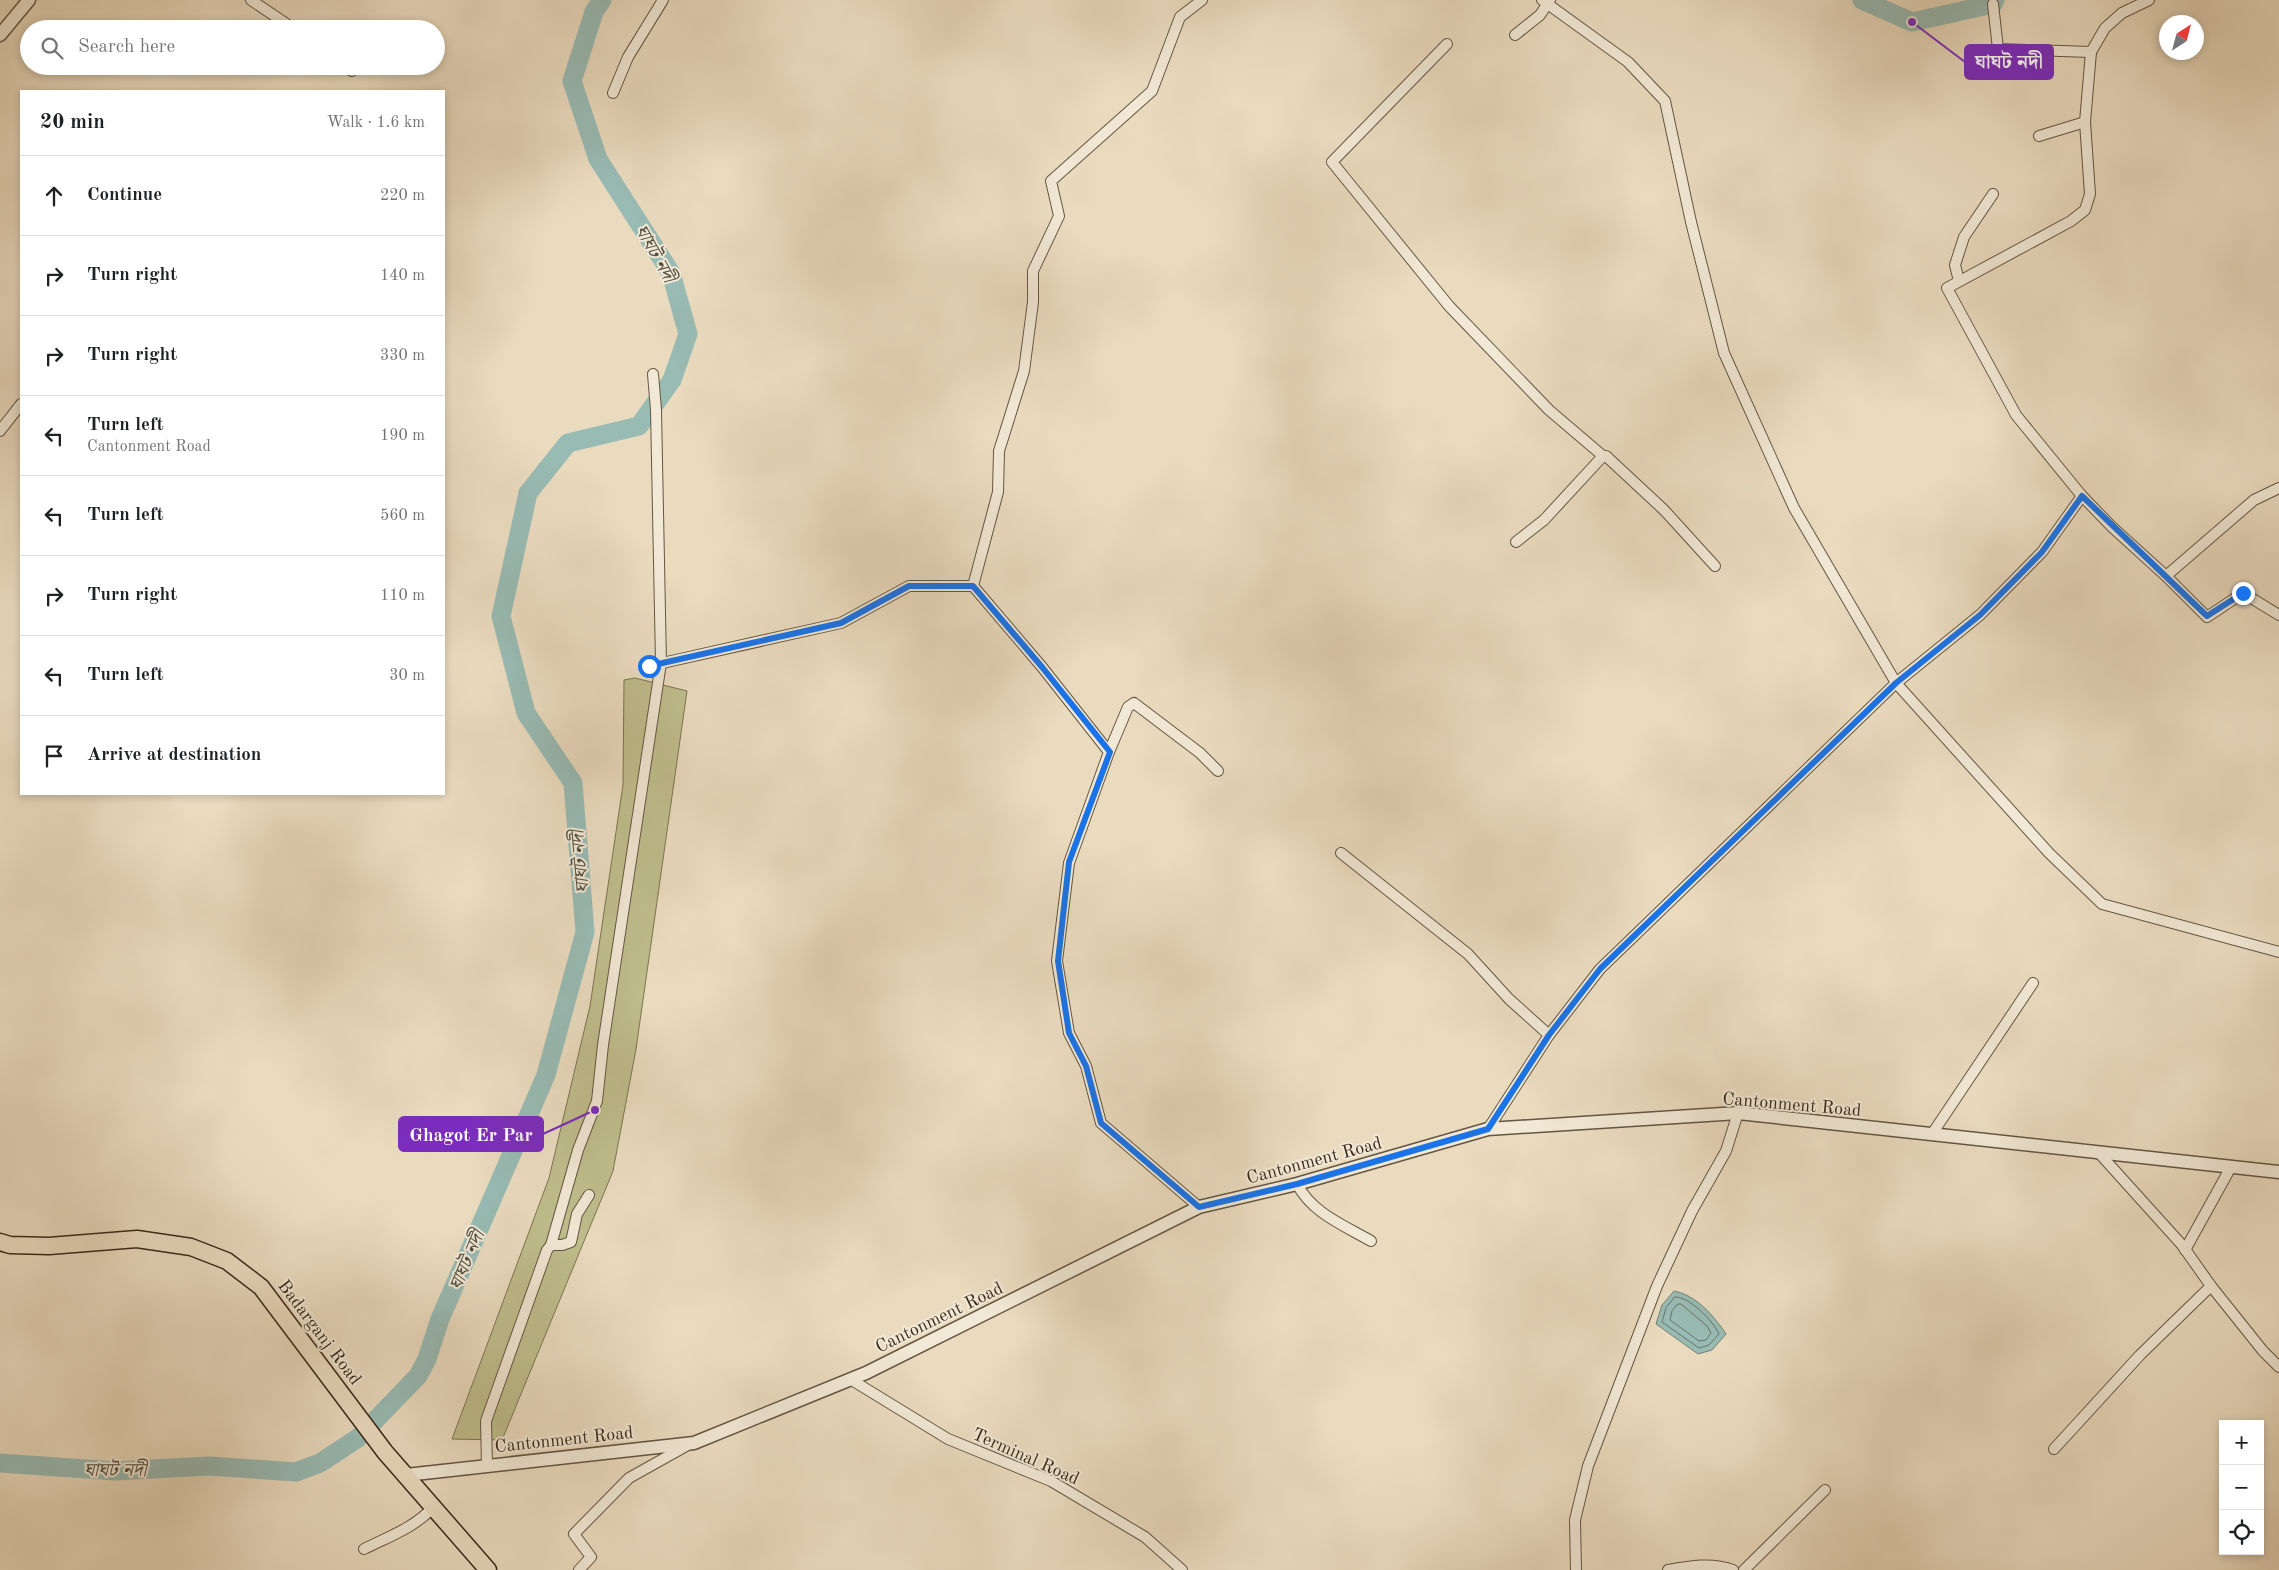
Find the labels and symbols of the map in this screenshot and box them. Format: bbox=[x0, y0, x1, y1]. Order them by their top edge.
north arrow bbox=[2159, 15, 2204, 60]
callout: ঘাঘট নদী bbox=[1965, 45, 2053, 79]
text: ঘাঘট নদী bbox=[1974, 50, 2043, 73]
water label: ঘাঘট নদী bbox=[630, 220, 682, 288]
route end bbox=[2232, 582, 2255, 605]
route start bbox=[638, 655, 661, 678]
water label: ঘাঘট নদী bbox=[565, 828, 594, 894]
street label: Cantonment Road bbox=[1722, 1090, 1862, 1120]
callout: Ghagot Er Par bbox=[399, 1117, 543, 1151]
text: Ghagot Er Par bbox=[409, 1127, 533, 1146]
street label: Cantonment Road bbox=[1245, 1134, 1384, 1188]
water label: ঘাঘট নদী bbox=[444, 1225, 490, 1293]
street label: Badarganj Road bbox=[274, 1277, 364, 1388]
street label: Cantonment Road bbox=[873, 1279, 1006, 1357]
street label: Cantonment Road bbox=[494, 1424, 634, 1456]
street label: Terminal Road bbox=[969, 1425, 1082, 1489]
water label: ঘাঘট নদী bbox=[84, 1458, 148, 1481]

